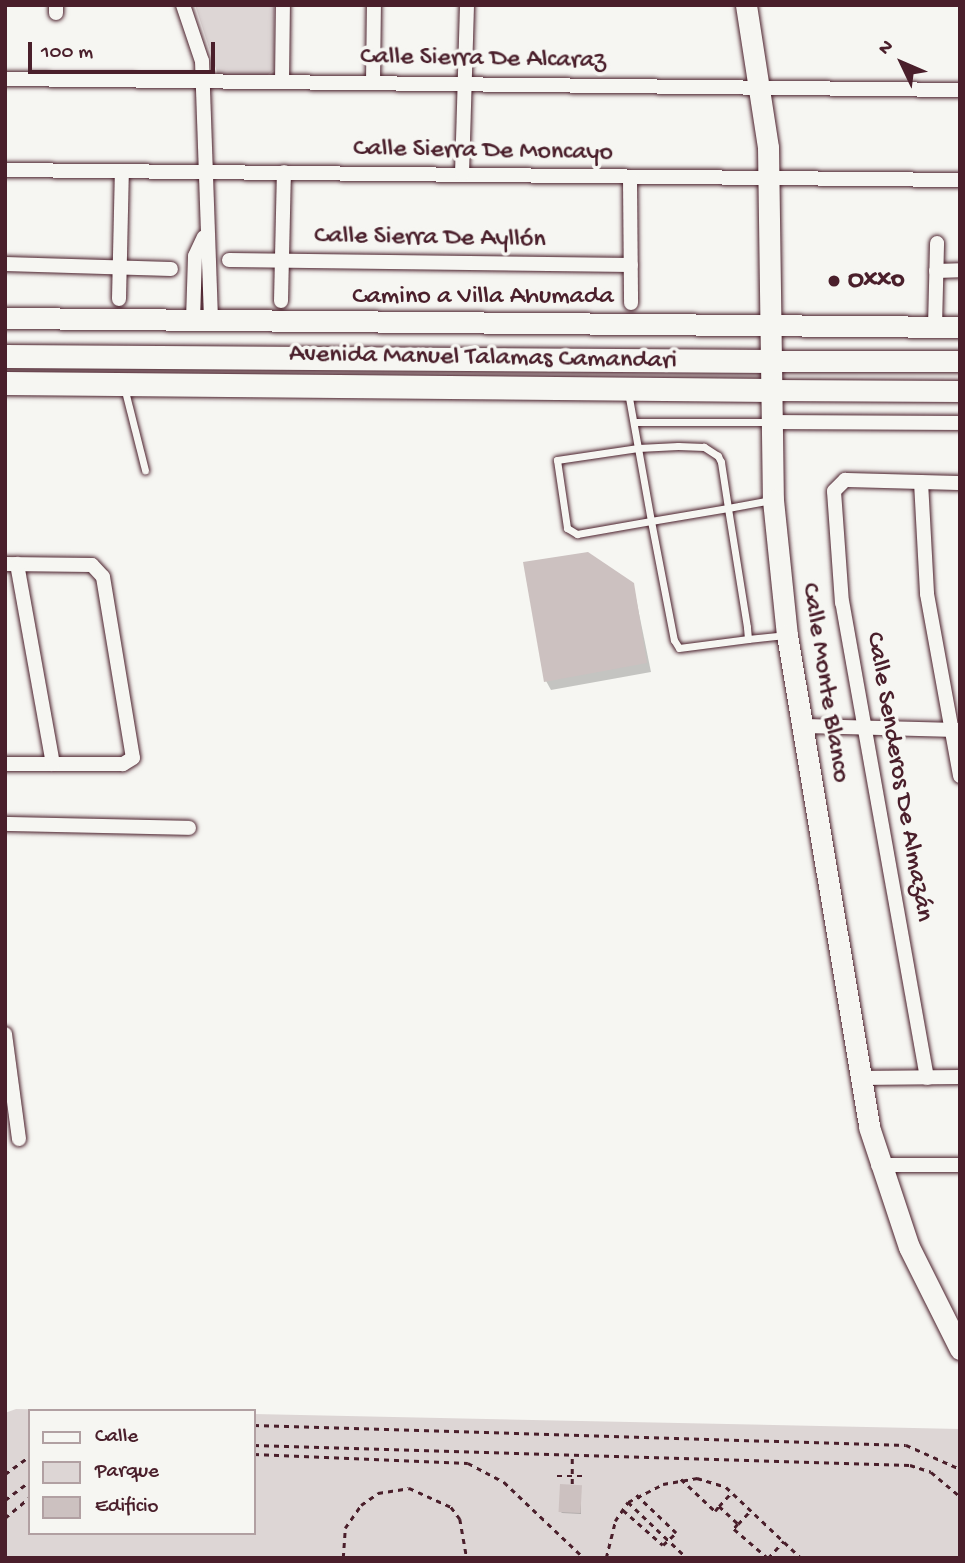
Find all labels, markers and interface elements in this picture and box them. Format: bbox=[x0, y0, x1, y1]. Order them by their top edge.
scale bar bbox=[32, 28, 219, 72]
north arrow bbox=[867, 28, 937, 98]
text: N bbox=[874, 36, 899, 61]
text: 100 m bbox=[41, 41, 93, 66]
street label: Calle Sierra De Alcaraz bbox=[360, 42, 606, 78]
street label: Calle Sierra De Moncayo bbox=[353, 134, 613, 170]
street label: Calle Sierra De Ayllón bbox=[314, 221, 546, 257]
place label: Oxxo bbox=[848, 265, 904, 297]
marker: Oxxo bbox=[826, 273, 842, 289]
street label: Camino a Villa Ahumada bbox=[352, 282, 614, 314]
street label: Avenida Manuel Talamas Camandari bbox=[289, 340, 677, 378]
street label: Calle Monte Blanco bbox=[793, 581, 855, 785]
street label: Calle Senderos De Almazán bbox=[857, 630, 939, 924]
legend bbox=[28, 1409, 256, 1535]
text: Calle bbox=[95, 1425, 138, 1450]
text: Parque bbox=[95, 1460, 159, 1485]
text: Edificio bbox=[95, 1495, 159, 1520]

